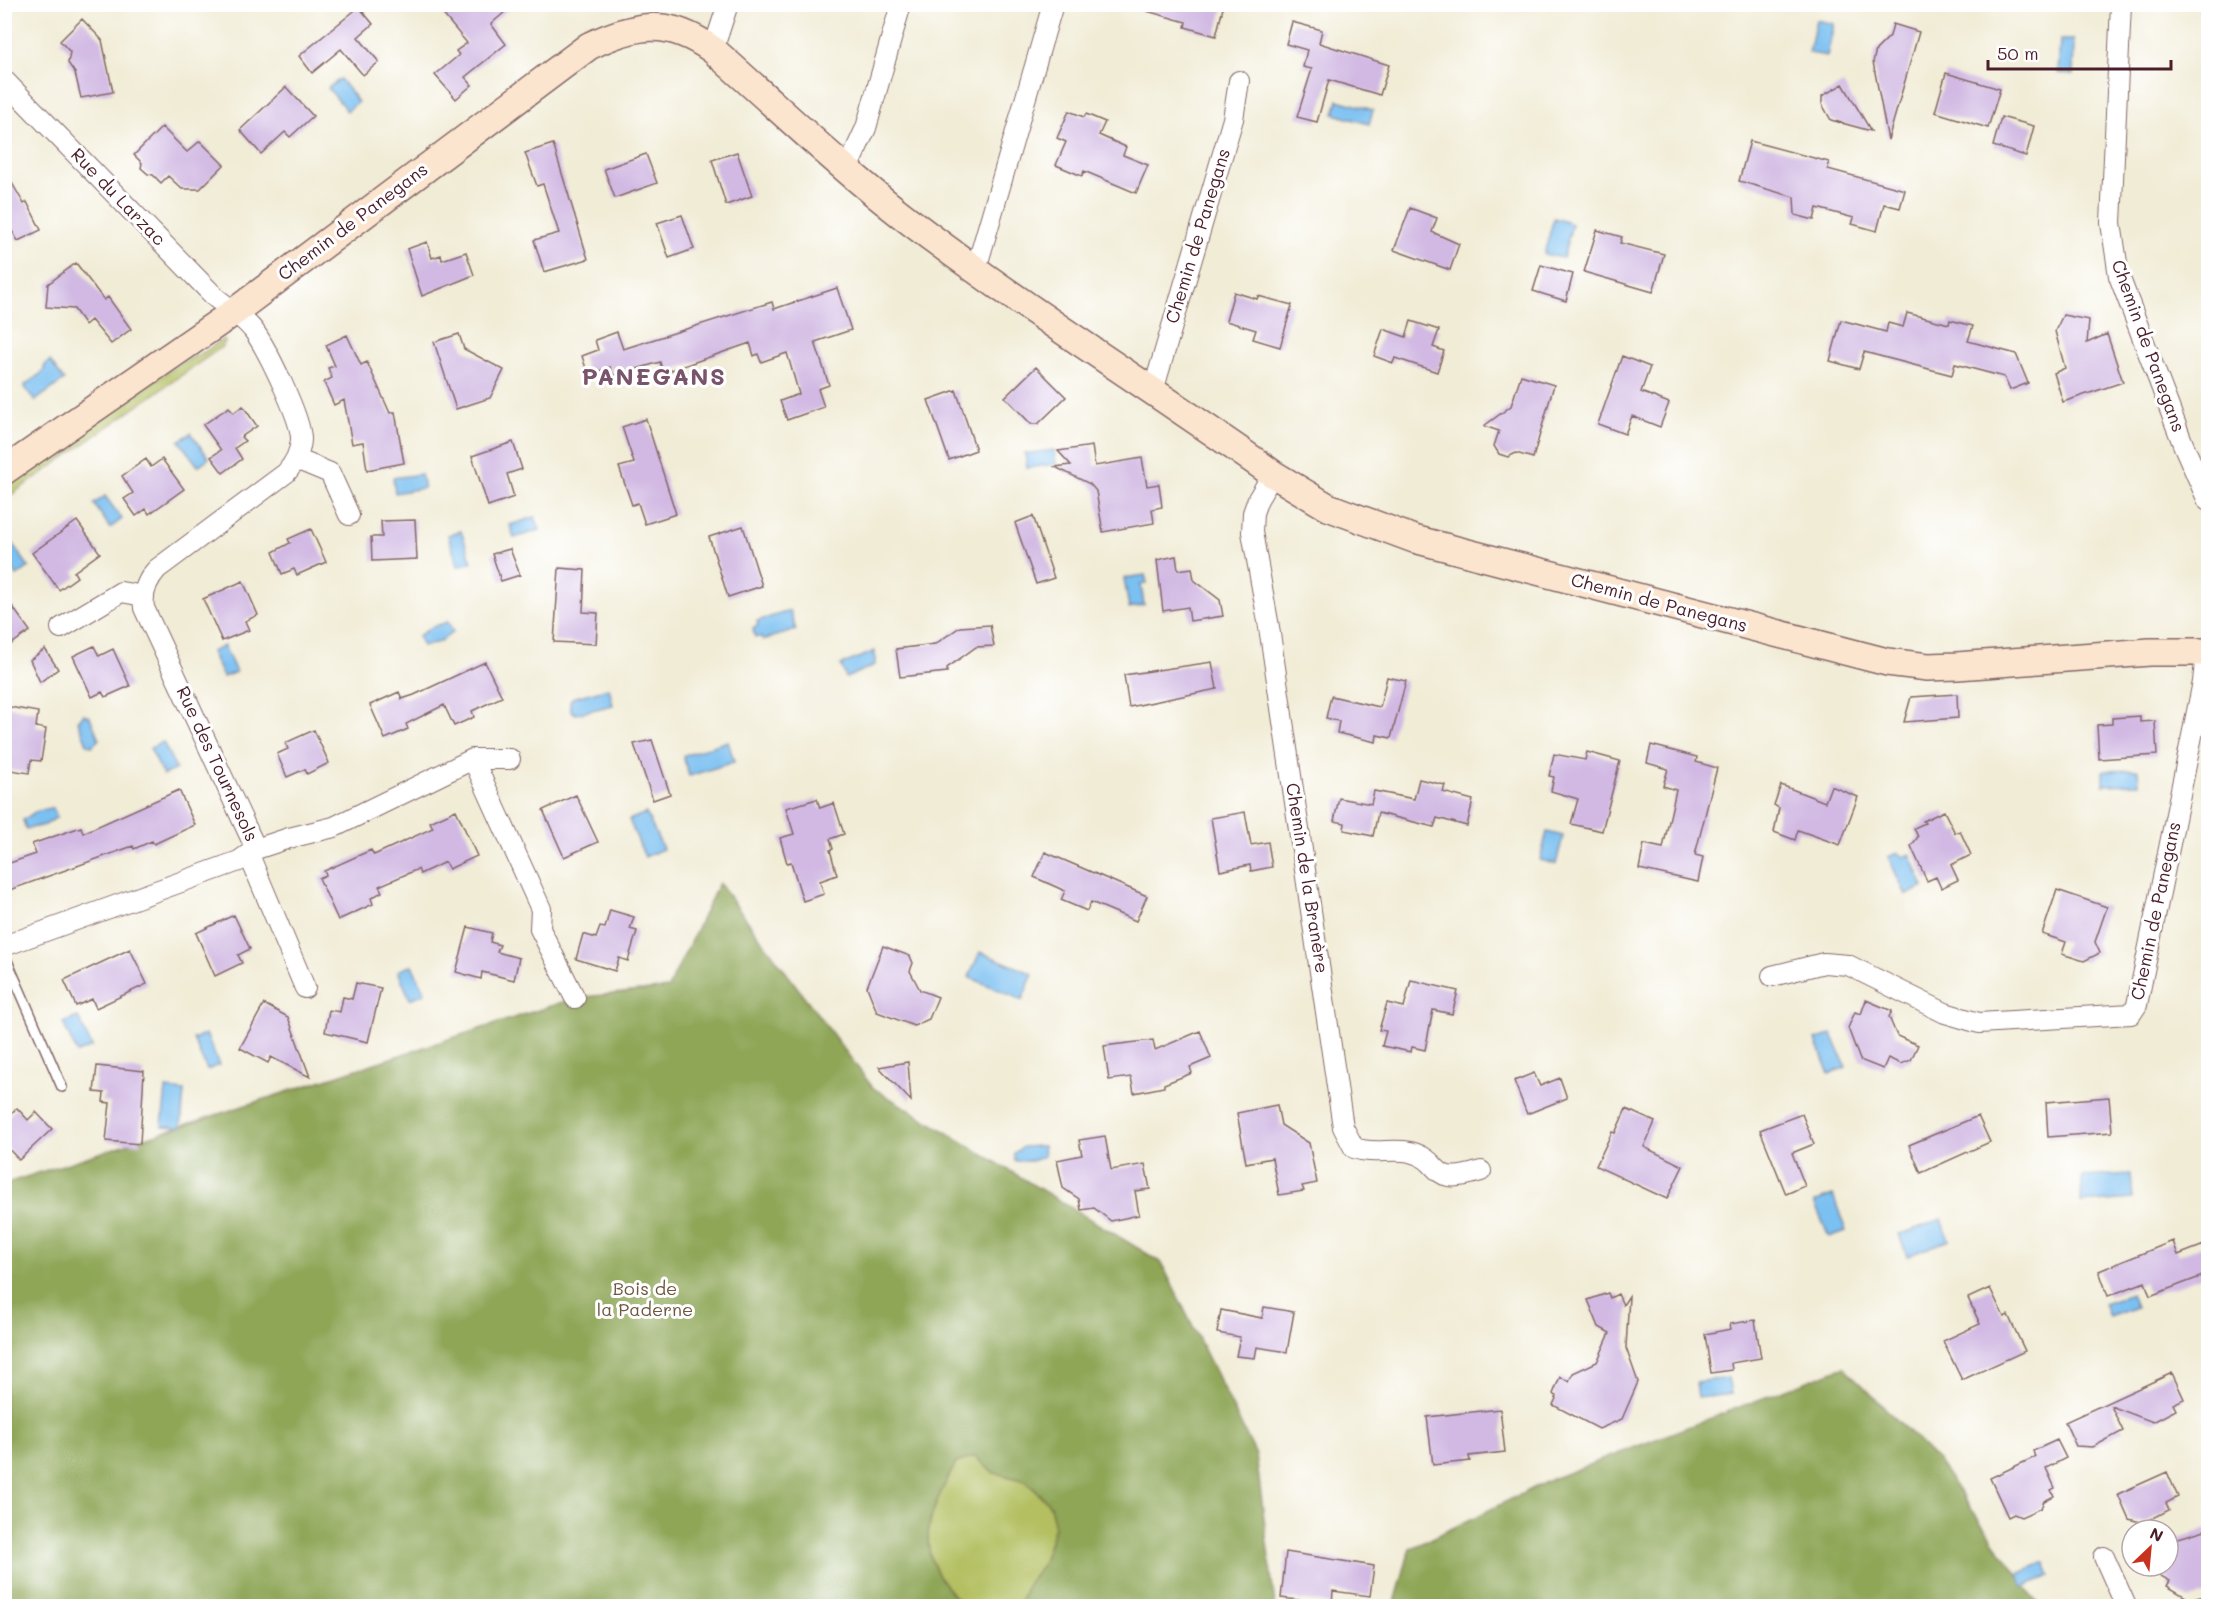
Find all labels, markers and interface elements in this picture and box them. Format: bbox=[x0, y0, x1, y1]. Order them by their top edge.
scale bar bbox=[1988, 33, 2171, 71]
text: 50 m bbox=[1997, 41, 2039, 65]
street label: Rue du Larzac bbox=[66, 142, 171, 250]
street label: Chemin de Panegans bbox=[1159, 145, 1235, 326]
street label: Chemin de Panegans bbox=[273, 157, 432, 285]
street label: Chemin de Panegans bbox=[2107, 256, 2191, 435]
district label: PANEGANS bbox=[581, 360, 727, 391]
street label: Chemin de Panegans bbox=[1568, 567, 1750, 637]
street label: Rue des Tournesols bbox=[171, 682, 264, 845]
street label: Chemin de la Branère bbox=[1281, 781, 1335, 975]
street label: Chemin de Panegans bbox=[2124, 819, 2186, 1002]
park label: Bois de la Paderne bbox=[597, 1276, 693, 1321]
north arrow bbox=[2120, 1518, 2180, 1578]
text: N bbox=[2147, 1522, 2167, 1546]

